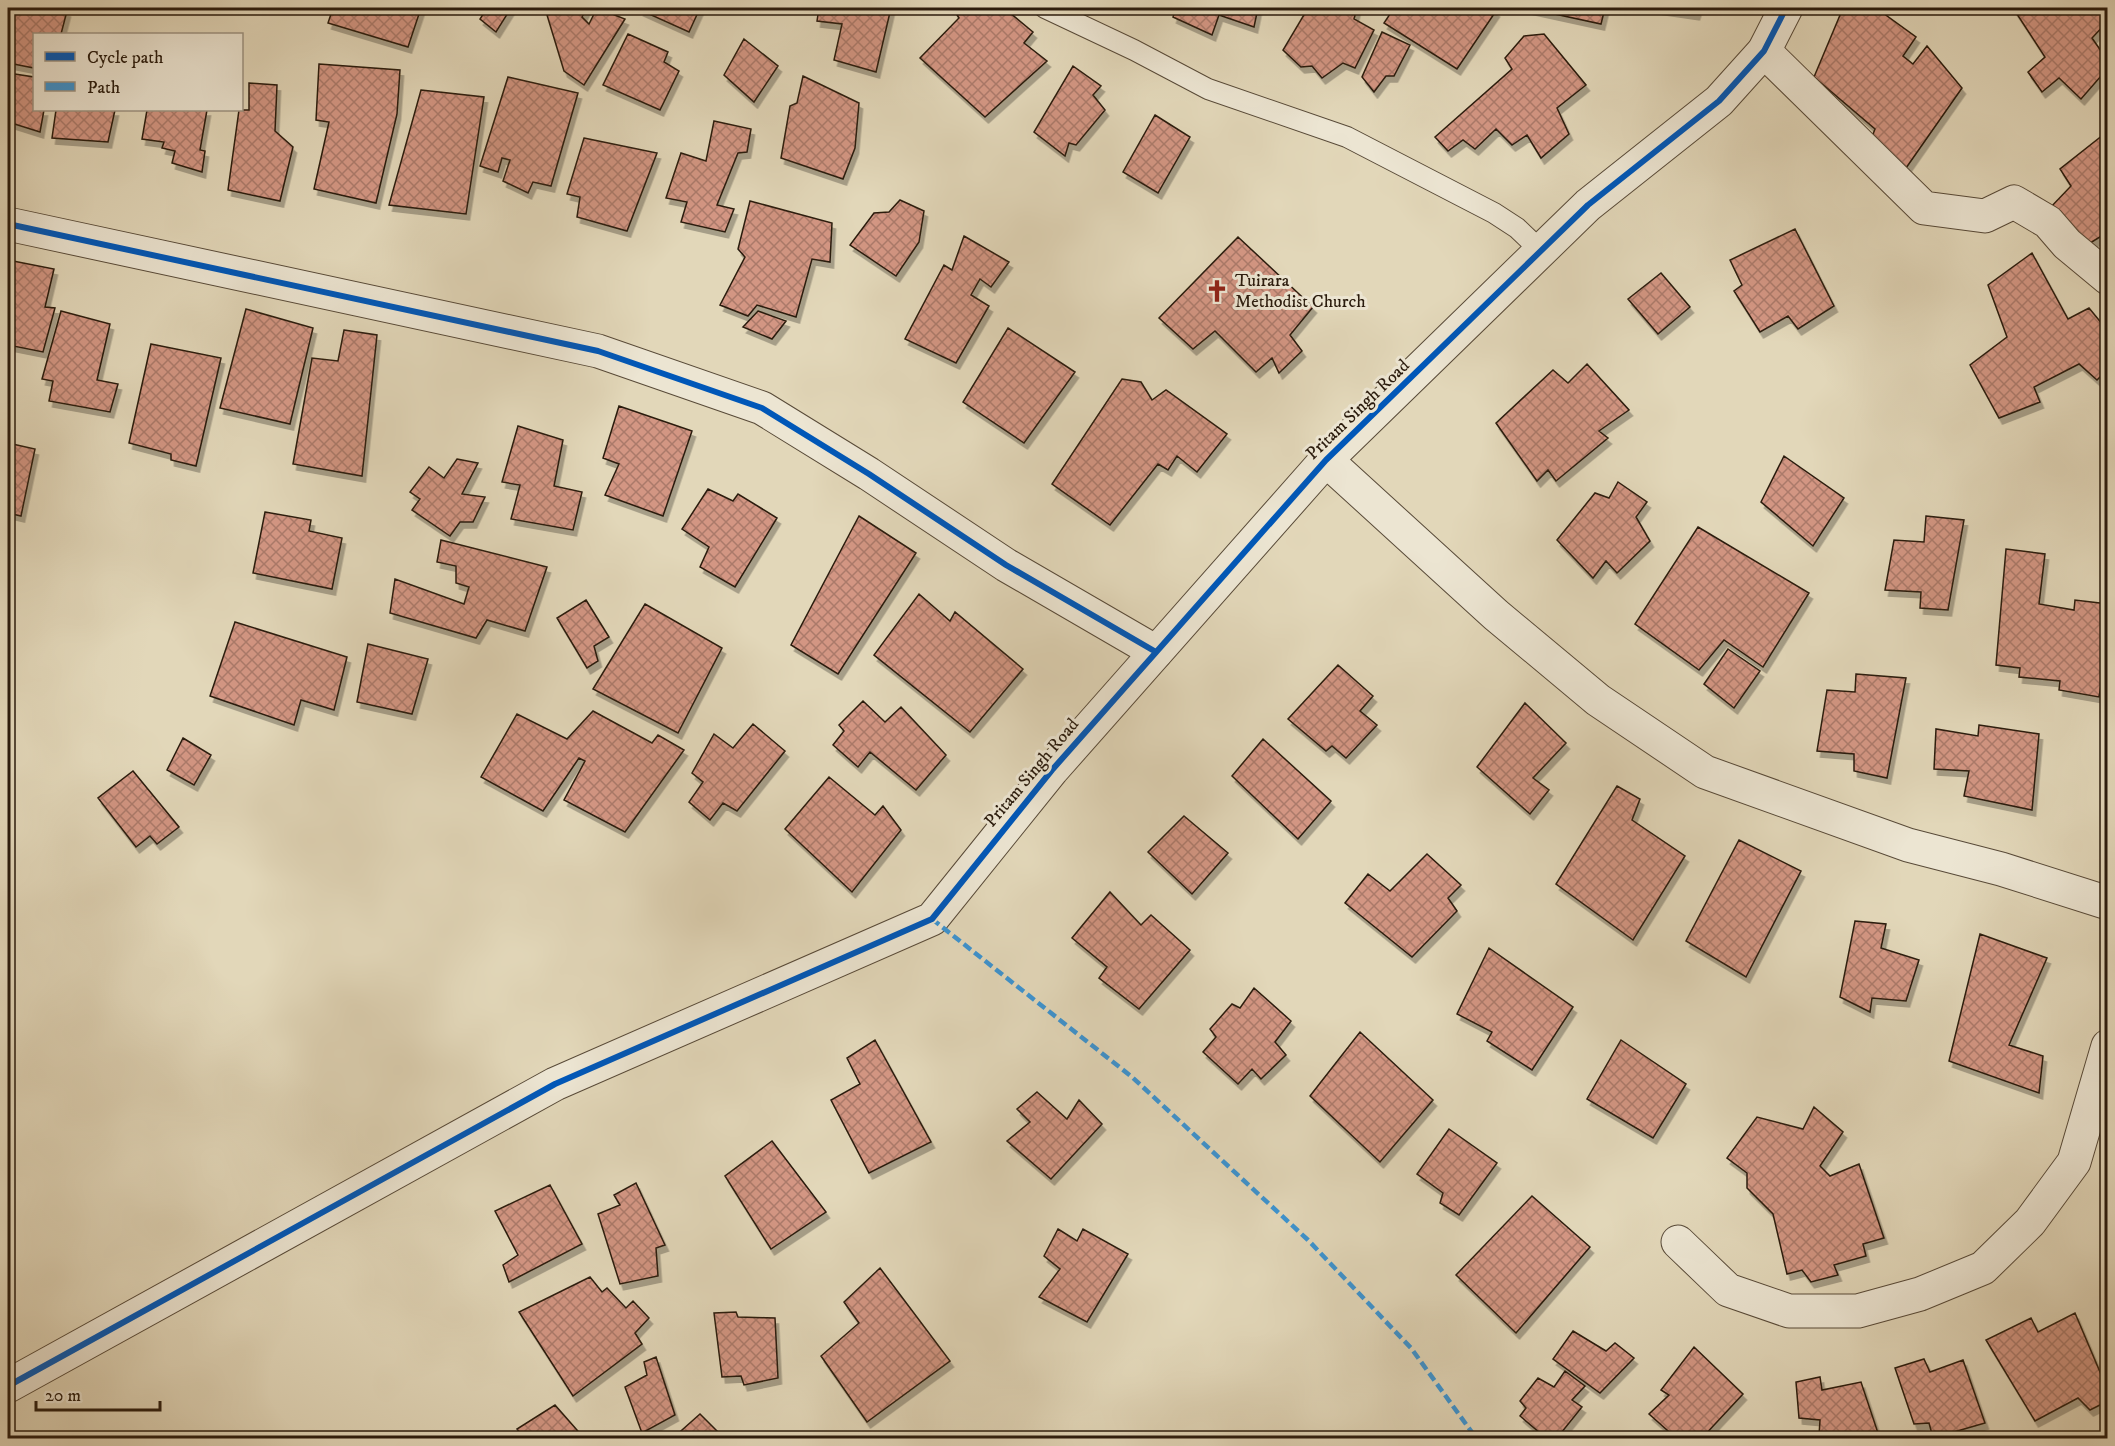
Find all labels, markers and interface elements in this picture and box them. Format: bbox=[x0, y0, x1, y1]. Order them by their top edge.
legend bbox=[33, 33, 243, 111]
text: Cycle path bbox=[87, 47, 164, 69]
text: Path bbox=[87, 77, 121, 99]
place label: Tuirara Methodist Church bbox=[1235, 270, 1366, 313]
church icon: Tuirara Methodist Church bbox=[1204, 278, 1230, 304]
street label: Pritam Singh Road bbox=[1302, 355, 1414, 465]
street label: Pritam Singh Road bbox=[980, 714, 1084, 832]
scale bar bbox=[36, 1374, 160, 1412]
text: 20 m bbox=[45, 1385, 81, 1407]

